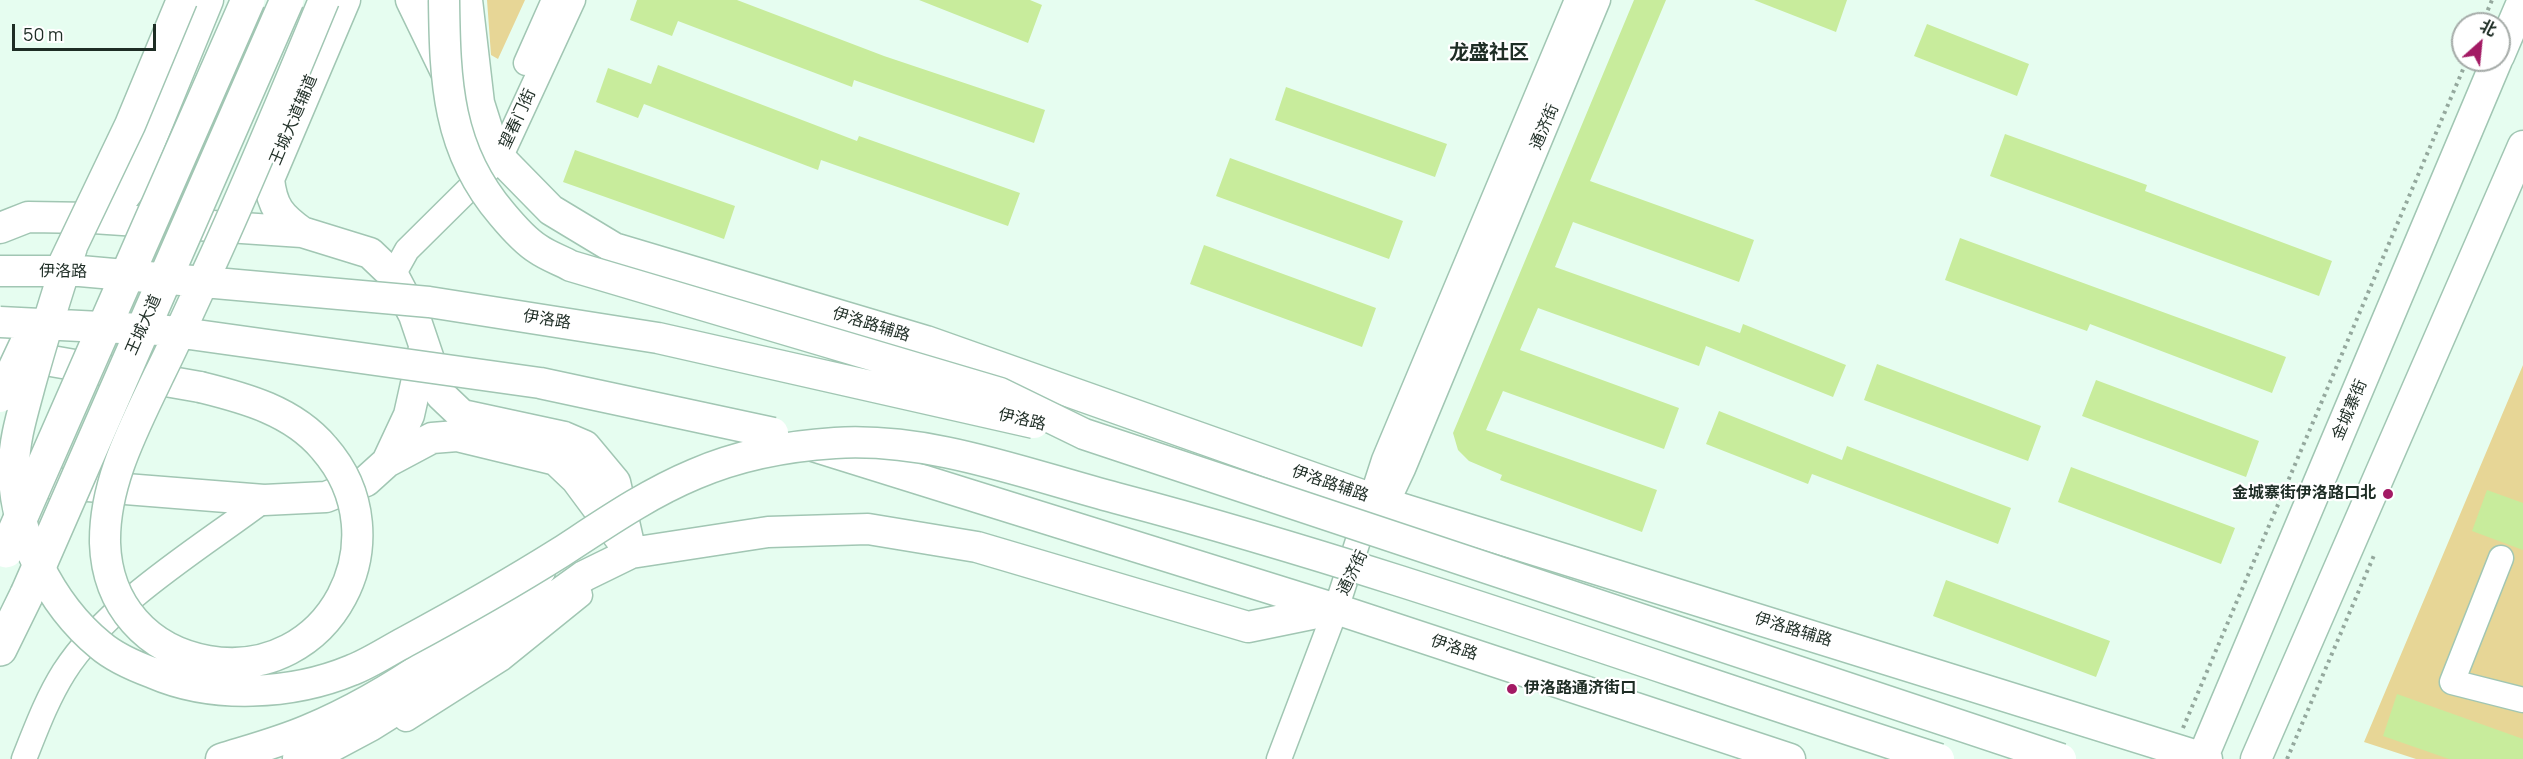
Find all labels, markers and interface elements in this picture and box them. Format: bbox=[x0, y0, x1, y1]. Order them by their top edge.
scale bar bbox=[15, 12, 159, 50]
north arrow bbox=[2451, 12, 2511, 72]
text: 北 bbox=[2476, 14, 2500, 41]
text: 50 m bbox=[23, 22, 63, 46]
district label: 龙盛社区 bbox=[1449, 41, 1529, 65]
street label: 王城大道辅道 bbox=[266, 72, 322, 168]
street label: 望春门街 bbox=[496, 86, 540, 152]
street label: 通济街 bbox=[1527, 101, 1563, 153]
street label: 伊洛路 bbox=[39, 262, 87, 282]
street label: 王城大道 bbox=[122, 292, 166, 358]
street label: 伊洛路辅路 bbox=[830, 304, 912, 346]
street label: 伊洛路 bbox=[522, 307, 572, 333]
street label: 金城寨街 bbox=[2329, 377, 2371, 443]
street label: 伊洛路 bbox=[996, 405, 1048, 435]
street label: 伊洛路辅路 bbox=[1289, 462, 1371, 506]
place label: 金城寨街伊洛路口北 bbox=[2232, 484, 2376, 504]
marker: 金城寨街伊洛路口北 bbox=[2381, 487, 2395, 501]
street label: 通济街 bbox=[1334, 547, 1372, 599]
street label: 伊洛路辅路 bbox=[1752, 609, 1834, 651]
street label: 伊洛路 bbox=[1428, 631, 1480, 665]
place label: 伊洛路通济街口 bbox=[1524, 679, 1636, 699]
marker: 伊洛路通济街口 bbox=[1505, 682, 1519, 696]

